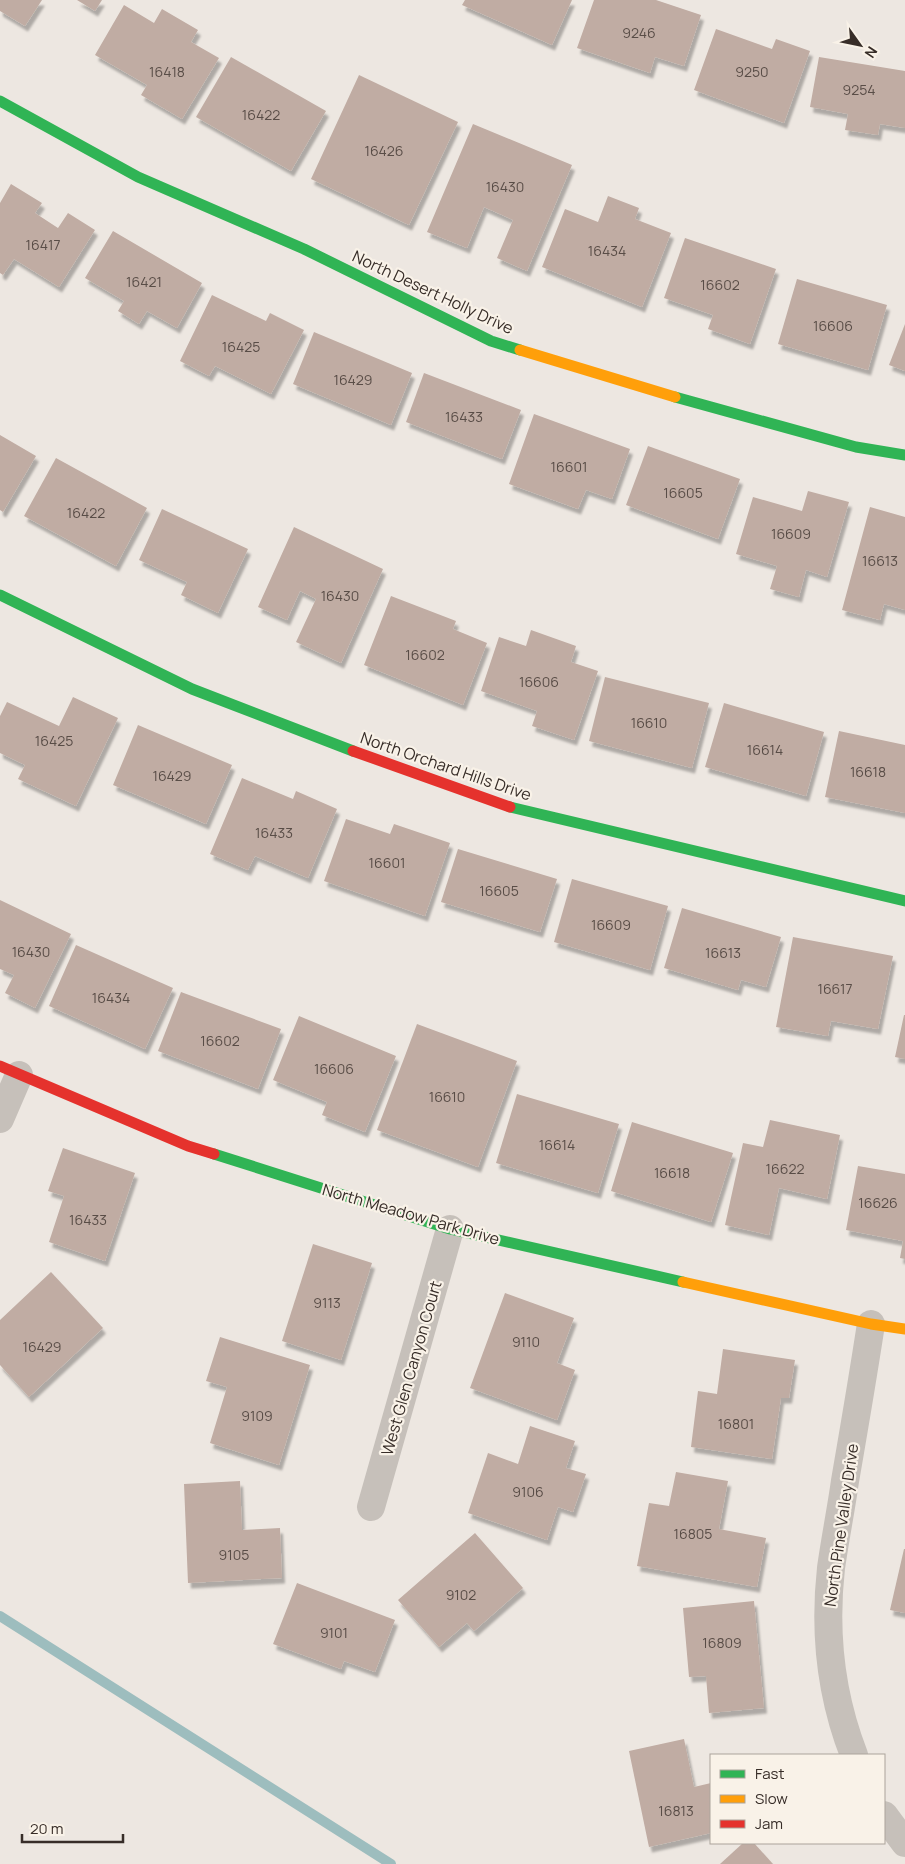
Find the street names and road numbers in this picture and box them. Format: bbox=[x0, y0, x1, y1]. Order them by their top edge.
street label: North Desert Holly Drive bbox=[349, 245, 517, 339]
street label: North Orchard Hills Drive bbox=[358, 726, 534, 806]
street label: North Meadow Park Drive bbox=[320, 1178, 502, 1250]
street label: West Glen Canyon Court bbox=[376, 1278, 446, 1458]
street label: North Pine Valley Drive bbox=[819, 1442, 863, 1608]

